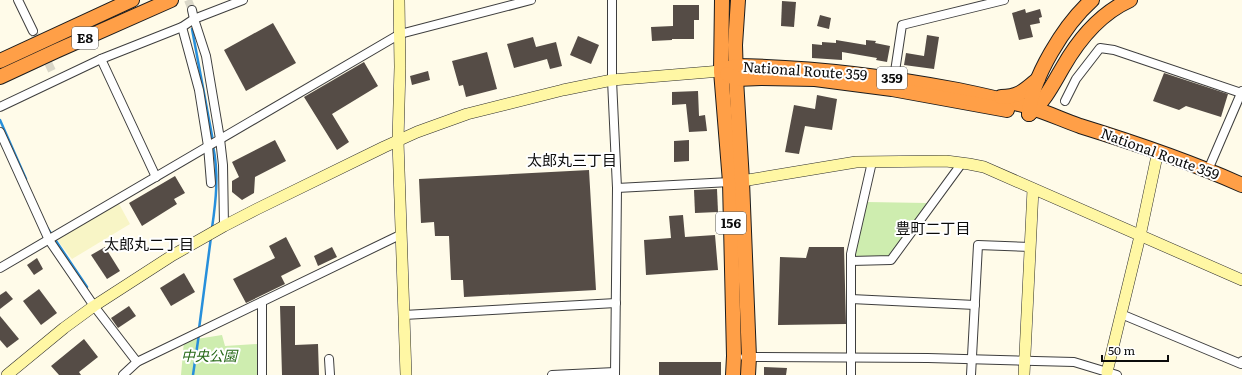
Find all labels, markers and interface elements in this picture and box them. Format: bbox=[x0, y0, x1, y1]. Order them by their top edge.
road number: E8 bbox=[72, 27, 98, 49]
street label: National Route 359 bbox=[742, 56, 868, 84]
road number: 359 bbox=[877, 67, 907, 89]
street label: National Route 359 bbox=[1098, 122, 1222, 184]
district label: 太郎丸三丁目 bbox=[527, 148, 617, 171]
road number: 156 bbox=[716, 212, 746, 234]
district label: 豊町二丁目 bbox=[895, 216, 971, 239]
district label: 太郎丸二丁目 bbox=[104, 232, 194, 255]
scale bar bbox=[1102, 337, 1168, 363]
text: 50 m bbox=[1108, 341, 1135, 359]
park label: 中央公園 bbox=[181, 345, 239, 365]

